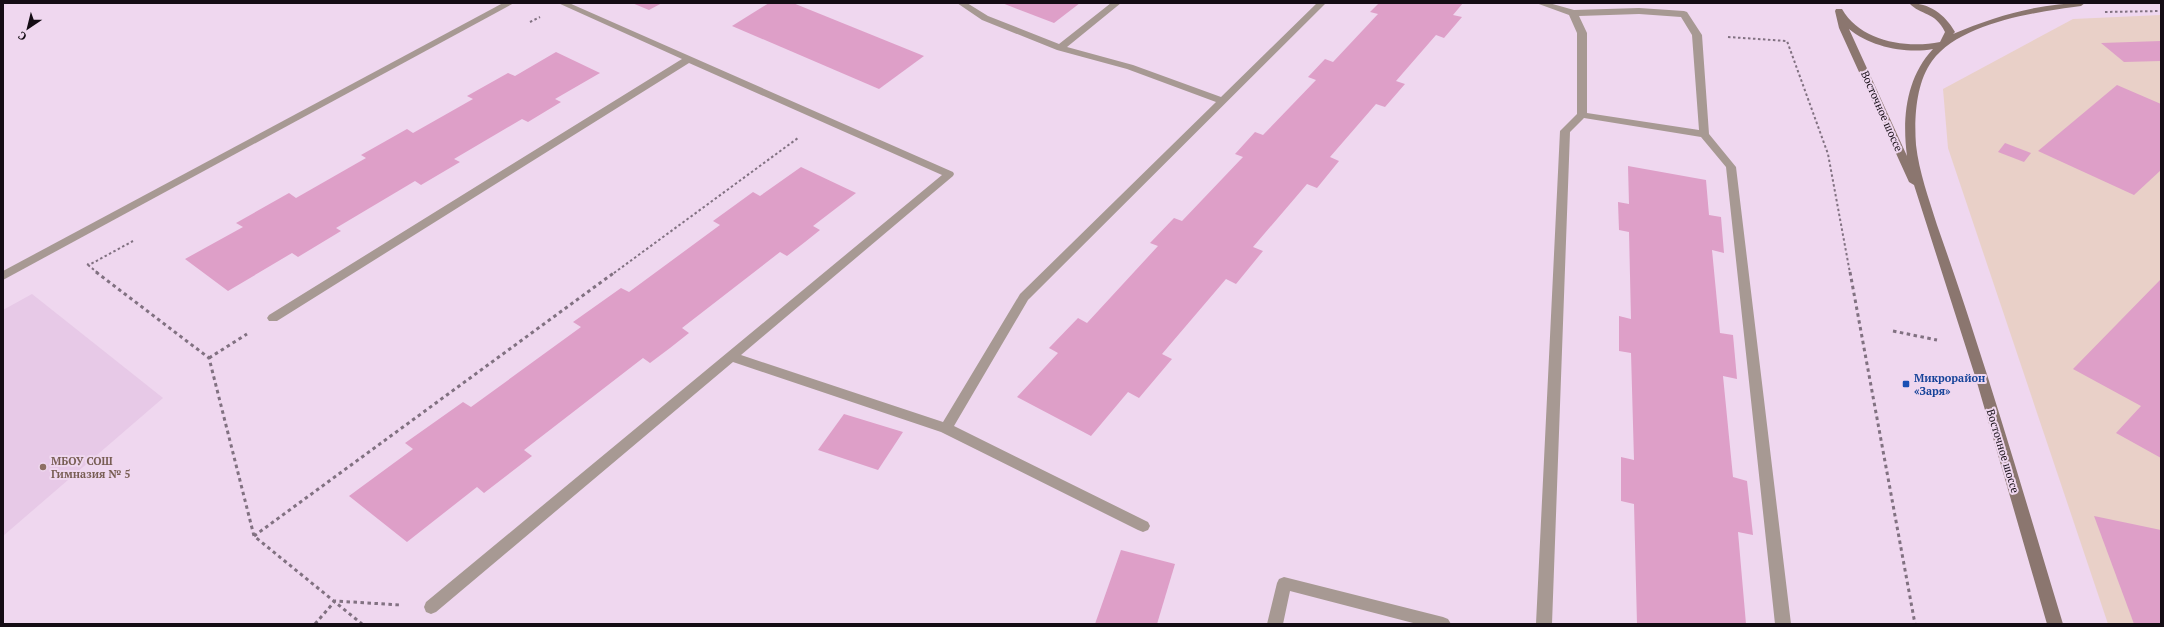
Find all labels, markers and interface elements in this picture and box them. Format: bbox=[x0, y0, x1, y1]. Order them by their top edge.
north arrow bbox=[8, 8, 48, 48]
text: С bbox=[15, 28, 29, 44]
street label: Восточное шоссе bbox=[1858, 68, 1906, 154]
place label: Микрорайон «Заря» bbox=[1914, 371, 1985, 398]
marker: Микрорайон «Заря» bbox=[1901, 379, 1911, 389]
street label: Восточное шоссе bbox=[1984, 407, 2023, 495]
place label: МБОУ СОШ Гимназия № 5 bbox=[51, 454, 130, 481]
marker: МБОУ СОШ Гимназия № 5 bbox=[38, 462, 48, 472]

